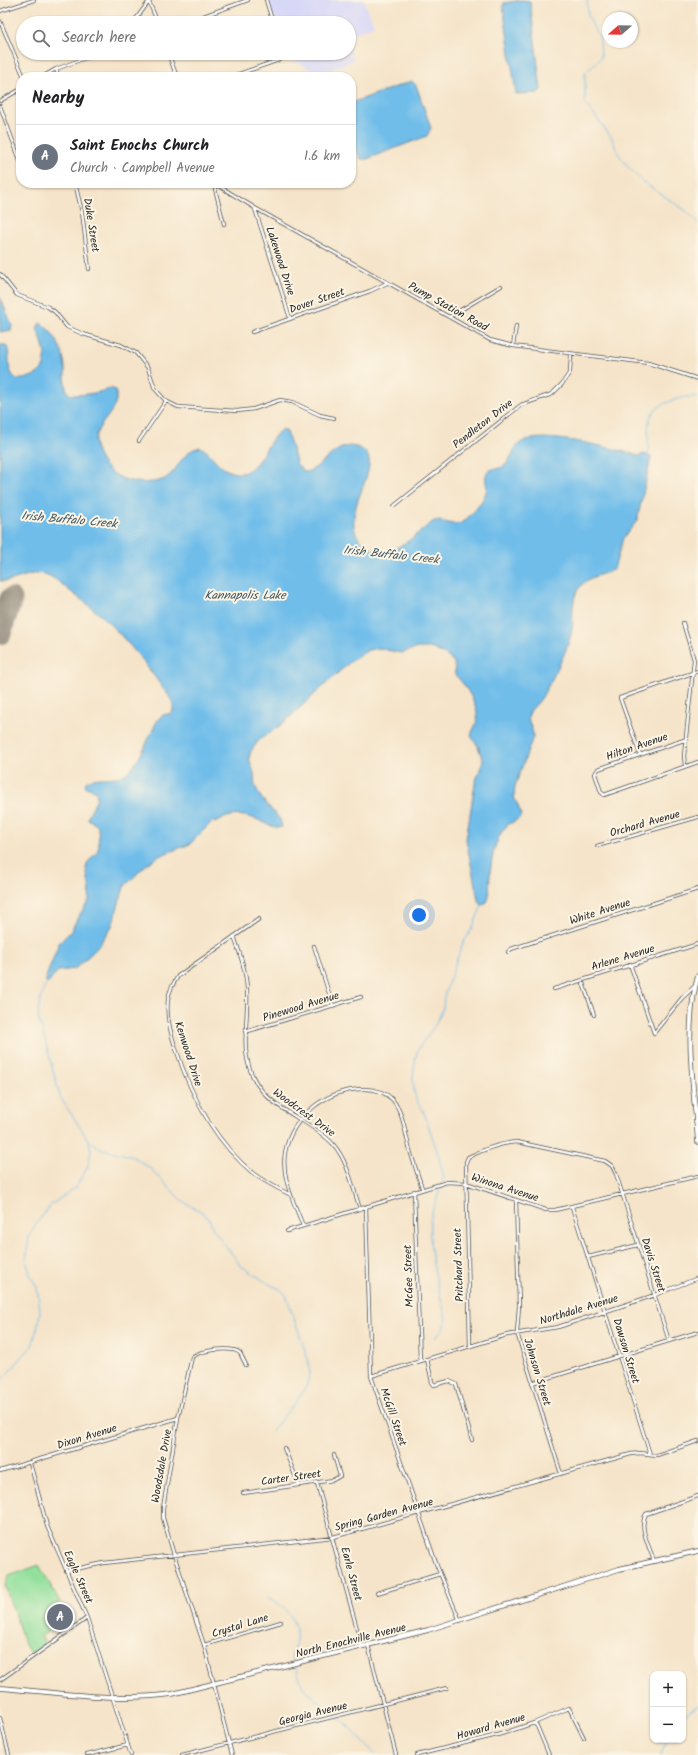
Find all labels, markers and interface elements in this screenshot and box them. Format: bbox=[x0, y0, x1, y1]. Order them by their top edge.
north arrow bbox=[602, 12, 638, 48]
search box bbox=[16, 16, 356, 60]
text: Search here bbox=[62, 26, 136, 50]
icon: search bbox=[30, 27, 52, 49]
text: Nearby bbox=[32, 85, 84, 112]
text: Saint Enochs Church bbox=[70, 134, 209, 158]
text: A bbox=[41, 146, 49, 167]
text: 1.6 km bbox=[304, 146, 340, 167]
text: Church · Campbell Avenue bbox=[70, 158, 215, 179]
street label: Duke Street bbox=[78, 197, 104, 254]
street label: Lakewood Drive bbox=[260, 224, 300, 298]
street label: Pump Station Road bbox=[405, 278, 492, 337]
street label: Dover Street bbox=[287, 283, 348, 319]
street label: Pendleton Drive bbox=[449, 395, 517, 453]
water label: Irish Buffalo Creek bbox=[20, 506, 120, 534]
water label: Irish Buffalo Creek bbox=[342, 541, 442, 570]
water label: Kannapolis Lake bbox=[204, 586, 287, 605]
street label: Hilton Avenue bbox=[604, 728, 671, 766]
street label: Orchard Avenue bbox=[608, 805, 682, 843]
street label: White Avenue bbox=[567, 894, 633, 930]
your location bbox=[409, 905, 429, 925]
street label: Arlene Avenue bbox=[589, 940, 657, 976]
street label: Pinewood Avenue bbox=[261, 987, 341, 1027]
street label: Kenwood Drive bbox=[169, 1019, 207, 1089]
street label: Woodcrest Drive bbox=[269, 1084, 339, 1142]
street label: Winona Avenue bbox=[469, 1169, 541, 1207]
street label: Pritchard Street bbox=[449, 1227, 469, 1302]
street label: Davis Street bbox=[636, 1235, 671, 1295]
street label: McGee Street bbox=[399, 1244, 419, 1308]
street label: Northdale Avenue bbox=[537, 1289, 621, 1330]
street label: Dawson Street bbox=[608, 1316, 645, 1387]
street label: Johnson Street bbox=[518, 1336, 556, 1409]
street label: McGill Street bbox=[375, 1385, 412, 1449]
street label: Dixon Avenue bbox=[55, 1419, 119, 1455]
street label: Woodsdale Drive bbox=[147, 1428, 177, 1504]
street label: Carter Street bbox=[260, 1465, 323, 1491]
street label: Spring Garden Avenue bbox=[333, 1493, 435, 1537]
street label: Earle Street bbox=[335, 1545, 367, 1604]
street label: Eagle Street bbox=[58, 1547, 98, 1607]
pin: A bbox=[47, 1602, 73, 1632]
street label: Crystal Lane bbox=[209, 1609, 271, 1643]
street label: North Enochville Avenue bbox=[294, 1619, 408, 1663]
map controls bbox=[650, 1671, 686, 1743]
button: + bbox=[650, 1671, 686, 1707]
street label: Georgia Avenue bbox=[277, 1697, 349, 1731]
button: − bbox=[650, 1707, 686, 1743]
street label: Howard Avenue bbox=[454, 1709, 528, 1745]

